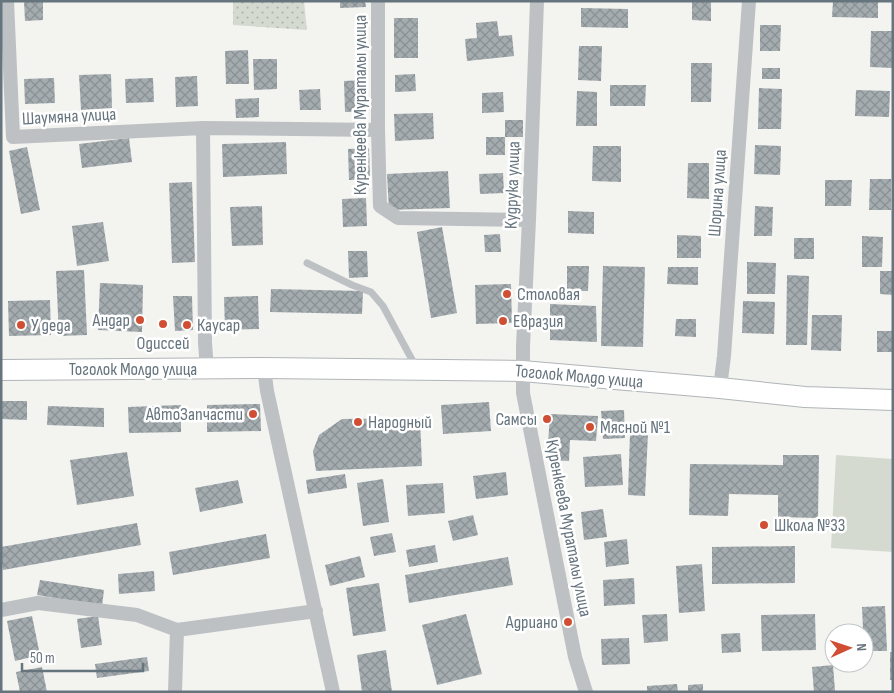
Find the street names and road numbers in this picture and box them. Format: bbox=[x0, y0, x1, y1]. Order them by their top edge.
street label: Куренкеева Мураталы улица bbox=[350, 15, 371, 195]
street label: Шаумяна улица bbox=[21, 104, 117, 129]
street label: Кудрука улица bbox=[500, 141, 525, 229]
street label: Шорина улица bbox=[704, 149, 731, 237]
street label: Тоголок Молдо улица bbox=[69, 359, 197, 380]
street label: Тоголок Молдо улица bbox=[514, 360, 644, 393]
street label: Куренкеева Мураталы улица bbox=[541, 438, 596, 619]

